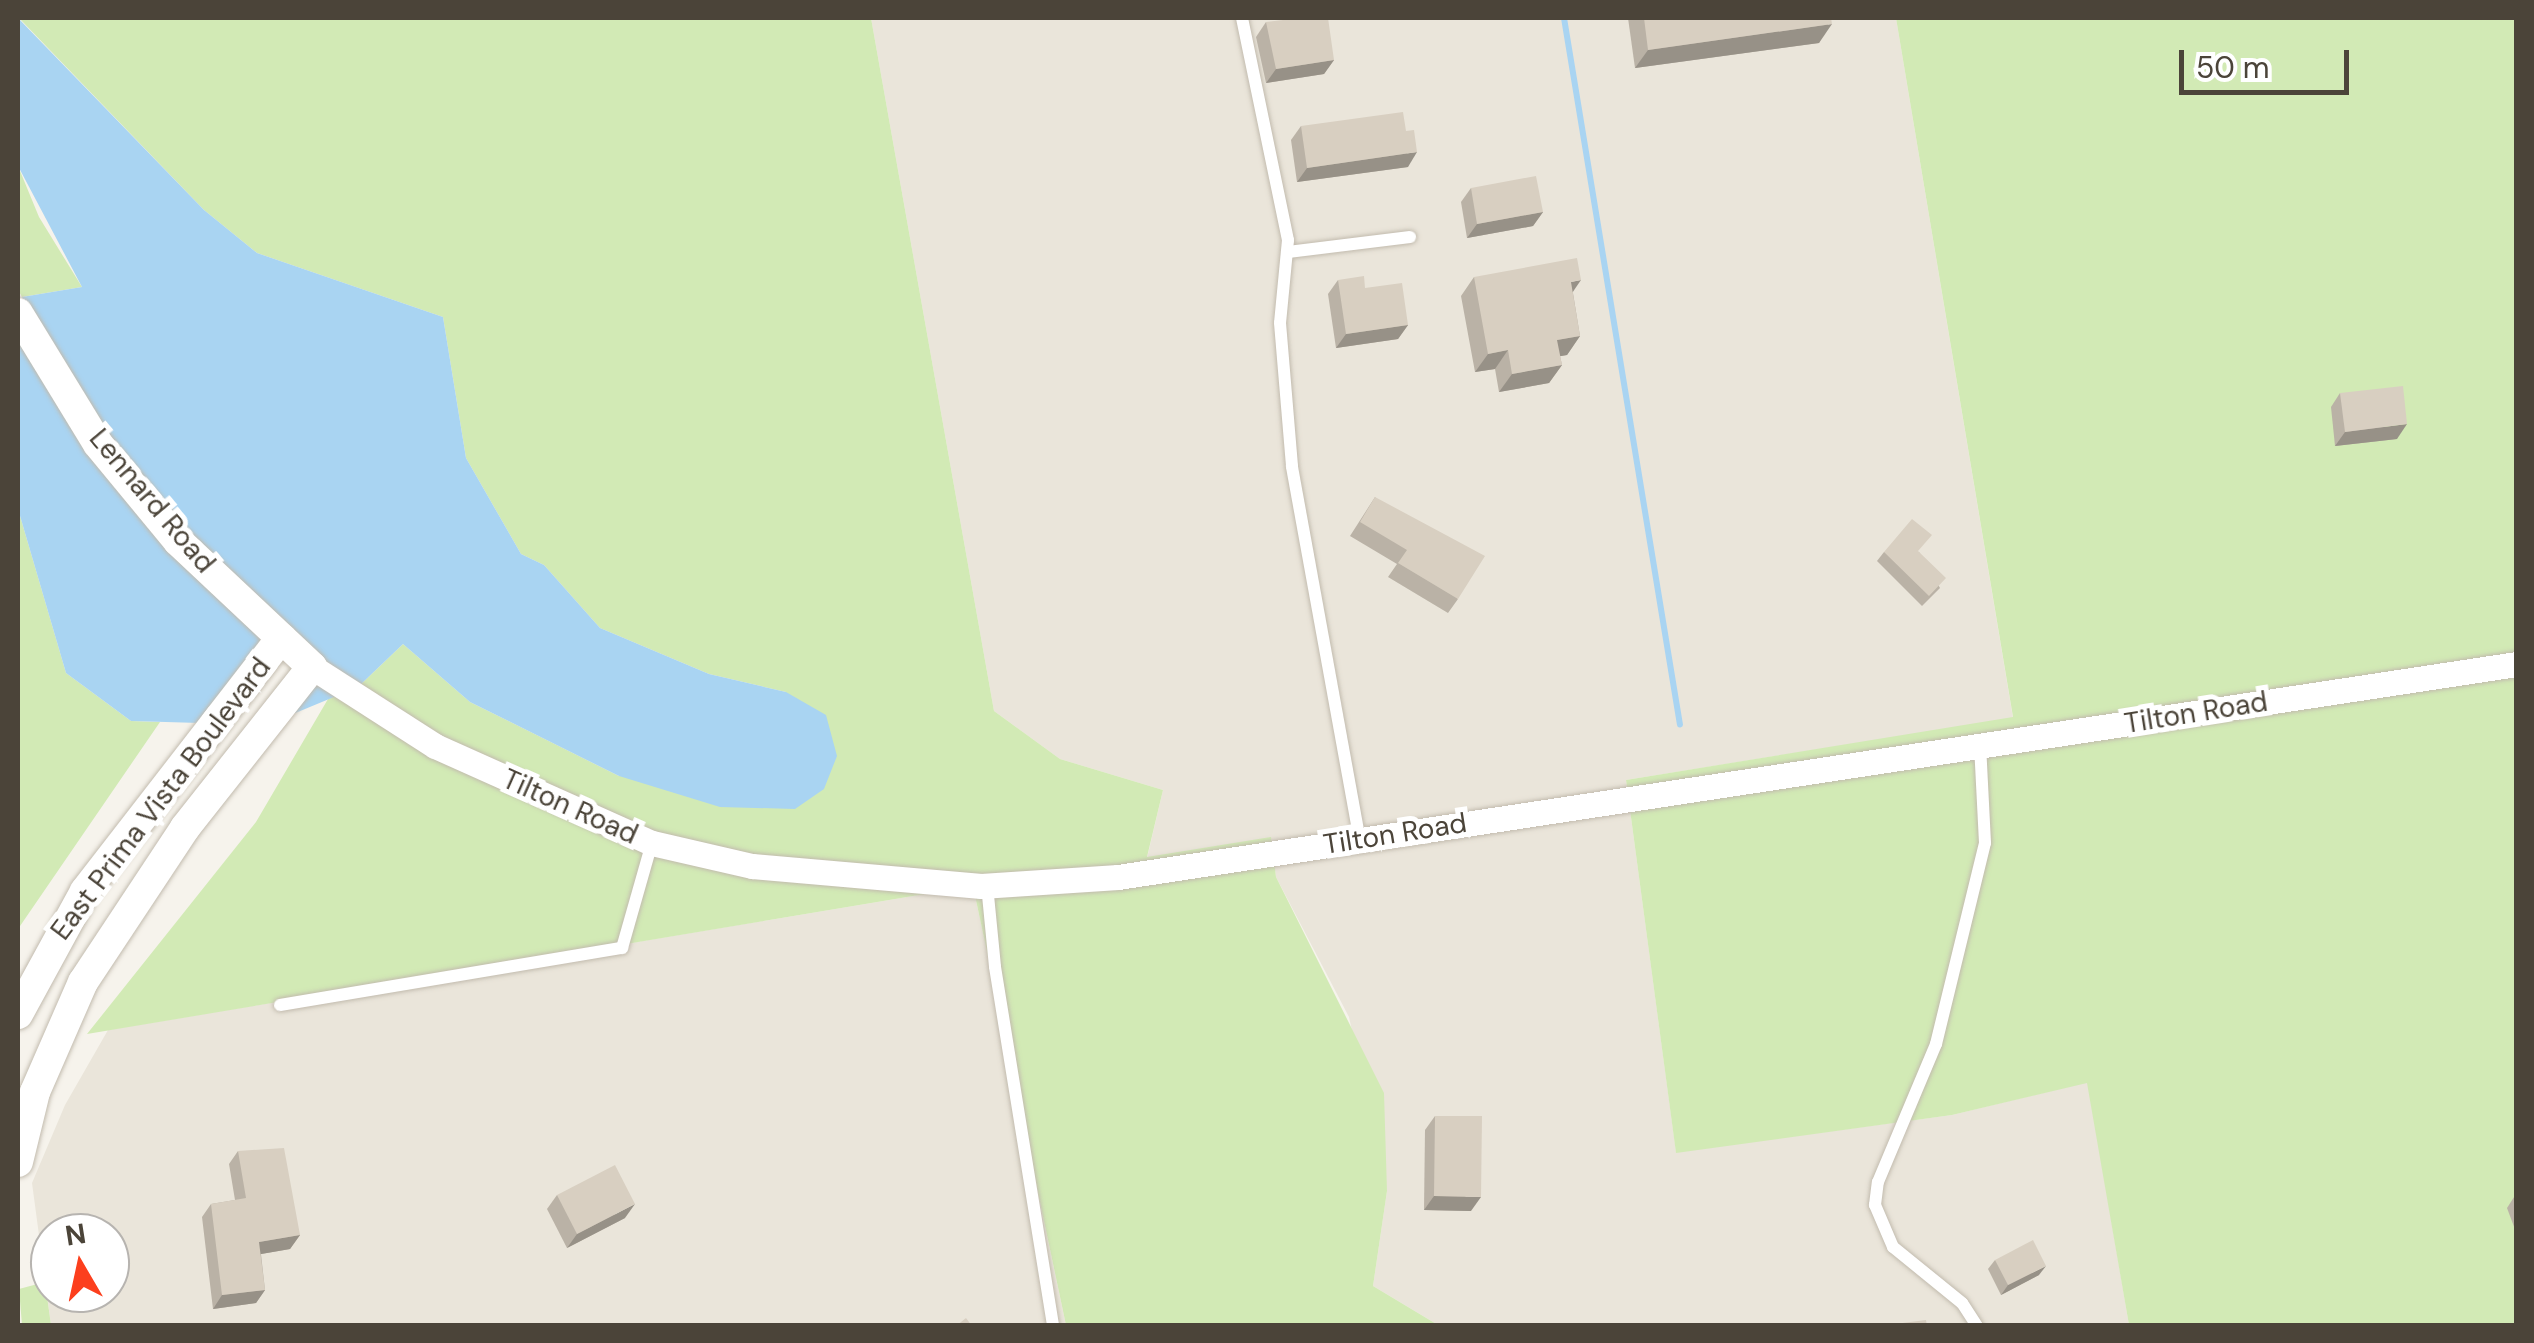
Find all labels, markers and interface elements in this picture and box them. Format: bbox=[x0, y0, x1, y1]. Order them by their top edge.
scale bar bbox=[2184, 30, 2354, 92]
text: 50 m bbox=[2196, 48, 2270, 87]
street label: Lennard Road bbox=[82, 422, 222, 580]
street label: East Prima Vista Boulevard bbox=[44, 651, 278, 947]
street label: Tilton Road bbox=[2122, 685, 2270, 741]
street label: Tilton Road bbox=[497, 762, 643, 852]
street label: Tilton Road bbox=[1321, 806, 1469, 862]
north arrow bbox=[30, 1213, 130, 1313]
text: N bbox=[63, 1215, 89, 1255]

